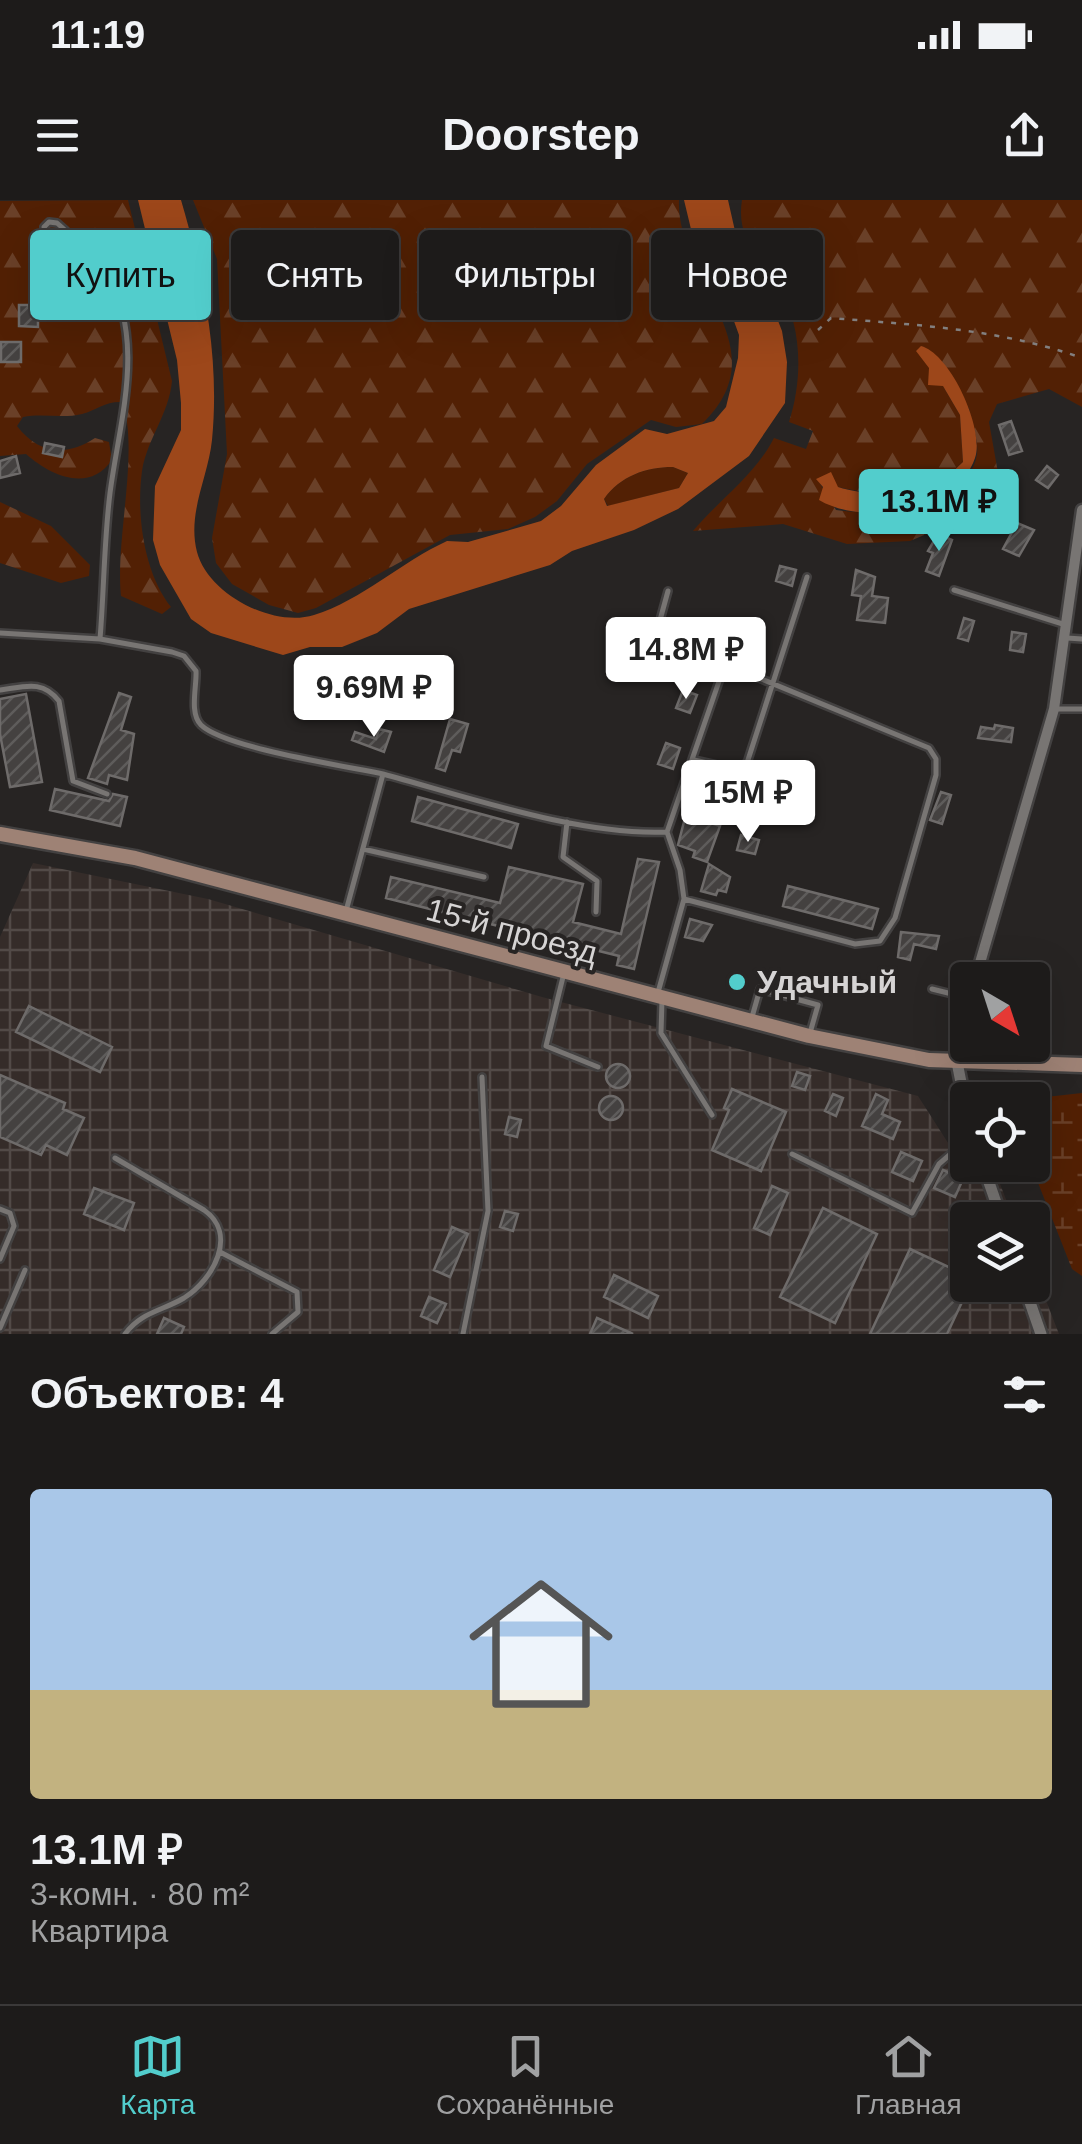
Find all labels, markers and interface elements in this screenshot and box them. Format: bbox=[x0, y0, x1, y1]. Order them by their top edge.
text: 11:19 bbox=[50, 14, 145, 56]
icon: menu bbox=[30, 108, 85, 163]
icon: share bbox=[997, 108, 1052, 163]
text: Doorstep bbox=[442, 109, 640, 160]
chip: Купить bbox=[30, 230, 211, 320]
chip: Снять bbox=[231, 230, 399, 320]
chip: Фильтры bbox=[419, 230, 631, 320]
chip: Новое bbox=[651, 230, 823, 320]
pin: 13.1M ₽ bbox=[847, 469, 1031, 554]
text: 13.1M ₽ bbox=[881, 483, 997, 519]
pin: 14.8M ₽ bbox=[594, 617, 778, 702]
text: 14.8M ₽ bbox=[628, 631, 744, 667]
pin: 9.69M ₽ bbox=[282, 655, 466, 740]
text: 9.69M ₽ bbox=[316, 669, 432, 705]
pin: 15M ₽ bbox=[678, 760, 818, 845]
text: 15M ₽ bbox=[703, 774, 793, 810]
street label: 15-й проезд bbox=[422, 891, 602, 971]
north arrow bbox=[950, 962, 1050, 1062]
map controls bbox=[950, 962, 1050, 1302]
place label: Удачный bbox=[757, 964, 897, 1000]
marker: Удачный bbox=[726, 971, 748, 993]
button: locate bbox=[950, 1082, 1050, 1182]
button: layers bbox=[950, 1202, 1050, 1302]
icon: filters bbox=[997, 1367, 1052, 1422]
text: Объектов: 4 bbox=[30, 1370, 284, 1417]
icon: home bbox=[451, 1554, 631, 1734]
text: 13.1M ₽ bbox=[30, 1826, 183, 1873]
text: 3-комн. · 80 m² bbox=[30, 1876, 249, 1912]
text: Квартира bbox=[30, 1913, 168, 1949]
tab: Карта bbox=[120, 2029, 195, 2121]
tab: Сохранённые bbox=[436, 2029, 614, 2121]
tab: Главная bbox=[855, 2029, 962, 2121]

